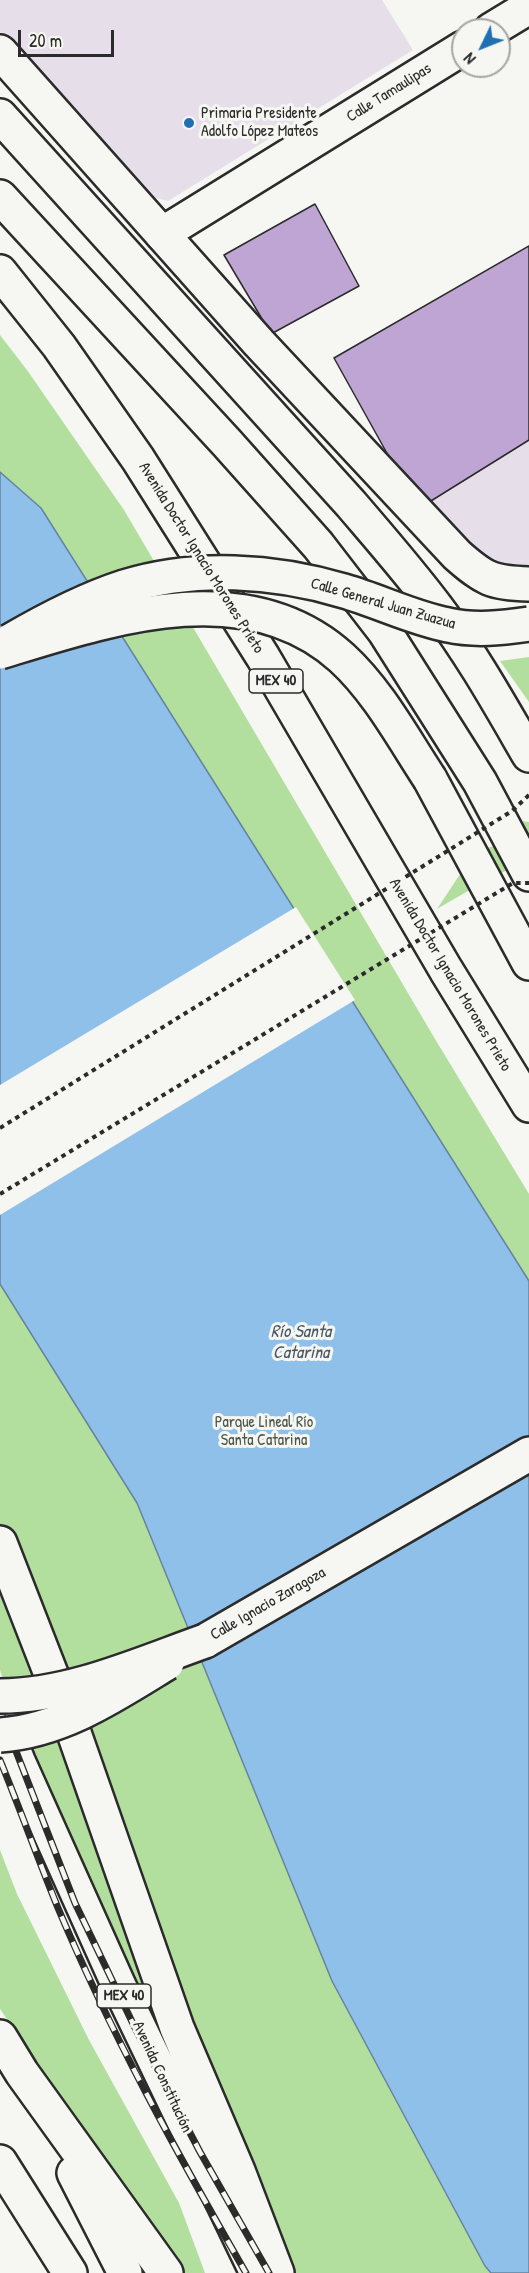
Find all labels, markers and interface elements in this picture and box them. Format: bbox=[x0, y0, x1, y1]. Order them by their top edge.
scale bar bbox=[21, 18, 117, 56]
north arrow bbox=[451, 18, 511, 78]
text: 20 m bbox=[29, 28, 62, 53]
text: N bbox=[458, 48, 480, 70]
street label: Calle Tamaulipas bbox=[343, 59, 435, 127]
place label: Primaria Presidente Adolfo López Mateos bbox=[201, 104, 318, 142]
marker: Primaria Presidente Adolfo López Mateos bbox=[182, 116, 196, 130]
street label: Avenida Doctor Ignacio Morones Prieto bbox=[134, 459, 268, 657]
street label: Calle General Juan Zuazua bbox=[308, 574, 458, 634]
road number: MEX 40 bbox=[249, 669, 303, 693]
street label: Avenida Doctor Ignacio Morones Prieto bbox=[385, 875, 515, 1075]
water label: Río Santa Catarina bbox=[271, 1321, 331, 1364]
park label: Parque Lineal Río Santa Catarina bbox=[215, 1413, 313, 1451]
street label: Calle Ignacio Zaragoza bbox=[207, 1563, 329, 1645]
road number: MEX 40 bbox=[97, 1984, 151, 2008]
street label: Avenida Constitución bbox=[128, 2018, 196, 2136]

